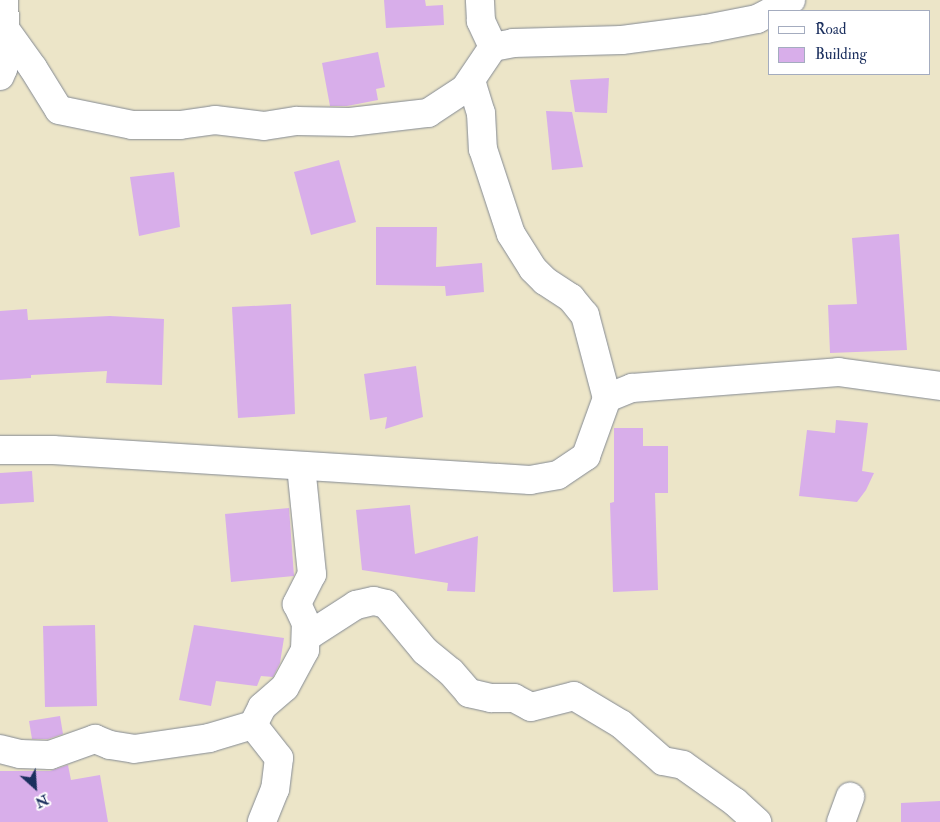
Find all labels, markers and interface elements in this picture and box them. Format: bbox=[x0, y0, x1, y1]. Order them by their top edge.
legend bbox=[768, 10, 930, 75]
text: Road bbox=[815, 20, 846, 39]
text: Building bbox=[815, 45, 867, 64]
north arrow bbox=[10, 762, 60, 812]
text: N bbox=[32, 791, 51, 811]

